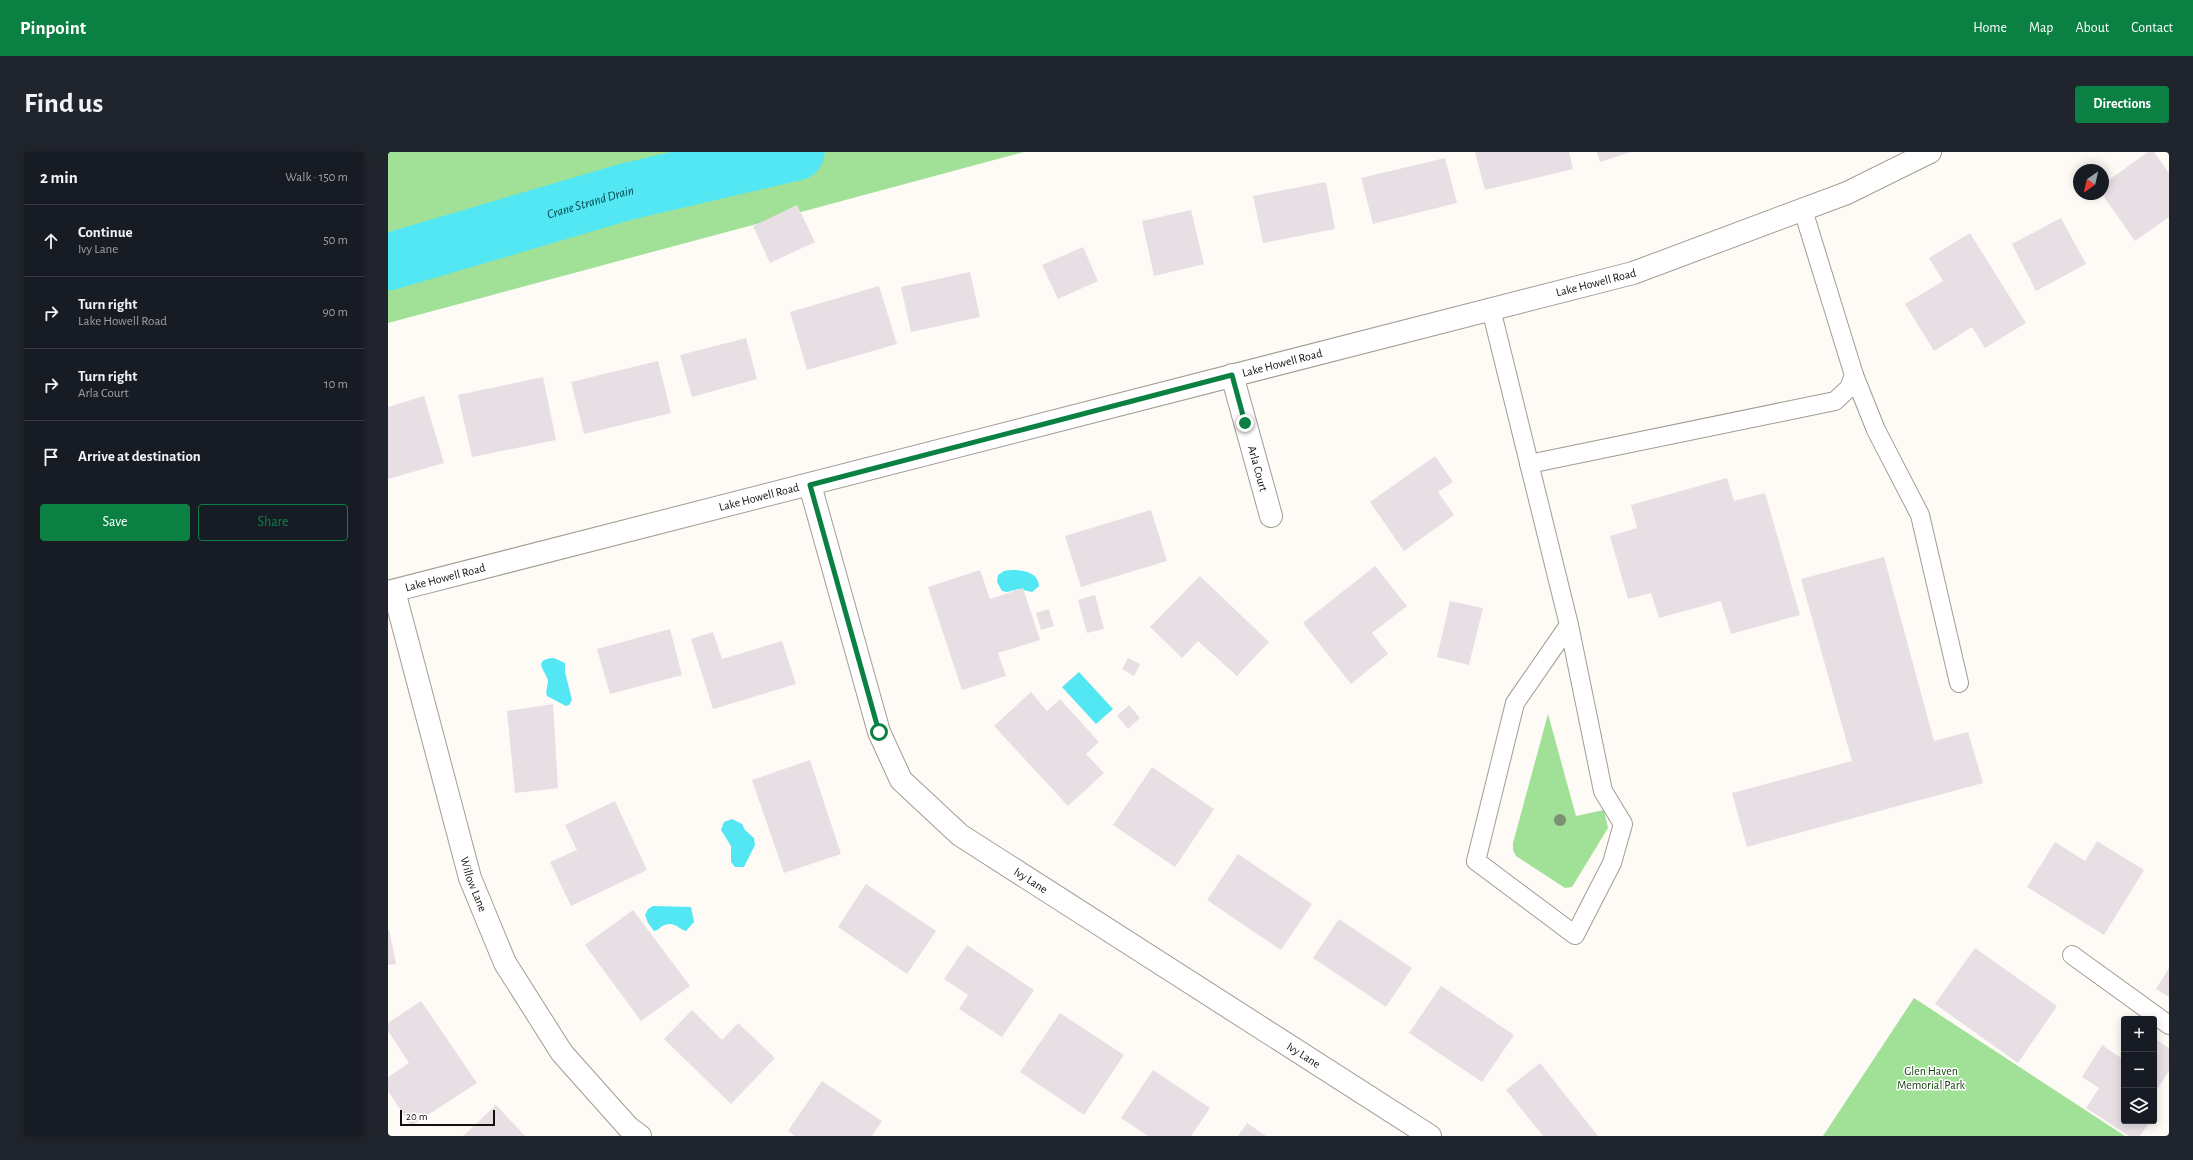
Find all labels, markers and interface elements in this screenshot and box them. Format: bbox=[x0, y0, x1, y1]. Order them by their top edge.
text: Pinpoint bbox=[20, 19, 86, 38]
text: Home bbox=[1973, 21, 2007, 35]
text: Map bbox=[2029, 21, 2053, 35]
text: About bbox=[2075, 21, 2109, 35]
text: Contact bbox=[2131, 21, 2173, 35]
button: Directions bbox=[2075, 86, 2169, 123]
text: Find us bbox=[24, 90, 103, 118]
north arrow bbox=[2073, 164, 2109, 200]
text: 2 min bbox=[40, 169, 78, 186]
text: Walk · 150 m bbox=[285, 171, 348, 184]
water label: Crane Strand Drain bbox=[545, 184, 635, 221]
text: Continue bbox=[78, 225, 133, 240]
icon: ahead bbox=[40, 230, 62, 252]
text: 50 m bbox=[323, 234, 348, 247]
text: Ivy Lane bbox=[78, 243, 118, 256]
street label: Lake Howell Road bbox=[1555, 266, 1637, 299]
text: Turn right bbox=[78, 297, 137, 312]
icon: right bbox=[40, 302, 62, 324]
text: 90 m bbox=[322, 306, 348, 319]
text: Lake Howell Road bbox=[78, 315, 167, 328]
street label: Lake Howell Road bbox=[1241, 347, 1323, 379]
text: Turn right bbox=[78, 369, 137, 384]
icon: right bbox=[40, 374, 62, 396]
text: 10 m bbox=[324, 378, 348, 391]
text: Arla Court bbox=[78, 387, 129, 400]
route end bbox=[1236, 414, 1254, 432]
street label: Arla Court bbox=[1246, 444, 1270, 493]
icon: arrive bbox=[40, 446, 62, 468]
text: Arrive at destination bbox=[78, 449, 201, 464]
street label: Lake Howell Road bbox=[718, 481, 800, 513]
button: Save bbox=[40, 504, 190, 541]
button: Share bbox=[198, 504, 348, 541]
street label: Lake Howell Road bbox=[404, 561, 487, 593]
route start bbox=[870, 723, 888, 741]
street label: Willow Lane bbox=[459, 856, 489, 913]
street label: Ivy Lane bbox=[1012, 865, 1050, 895]
map controls bbox=[2121, 1016, 2157, 1124]
button: + bbox=[2121, 1016, 2157, 1052]
street label: Ivy Lane bbox=[1285, 1040, 1323, 1070]
button: − bbox=[2121, 1052, 2157, 1088]
park label: Glen Haven Memorial Park bbox=[1897, 1065, 1966, 1091]
button: layers bbox=[2121, 1088, 2157, 1124]
scale bar bbox=[400, 1108, 495, 1127]
text: 20 m bbox=[406, 1111, 427, 1122]

